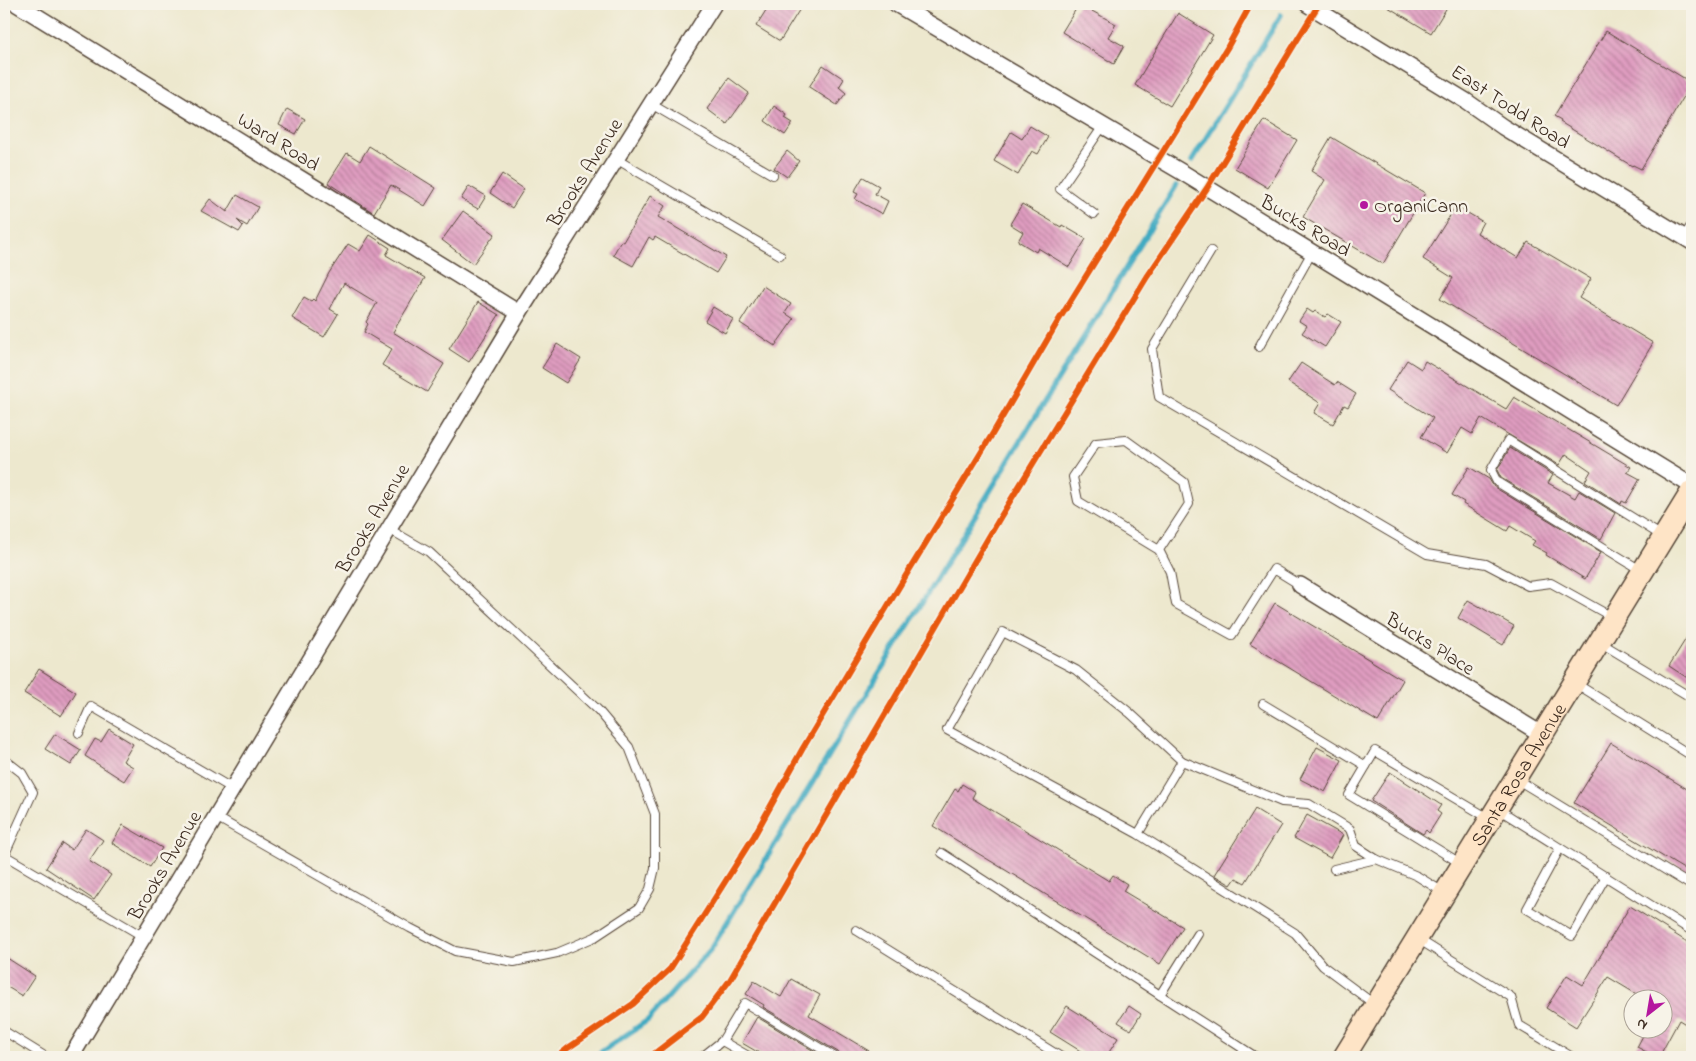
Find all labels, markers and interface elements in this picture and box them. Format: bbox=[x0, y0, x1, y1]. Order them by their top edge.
street label: East Todd Road bbox=[1444, 59, 1575, 158]
street label: Ward Road bbox=[231, 106, 324, 180]
street label: Brooks Avenue bbox=[541, 113, 631, 234]
street label: Bucks Road bbox=[1253, 188, 1356, 266]
place label: OrganiCann bbox=[1374, 193, 1468, 223]
marker: OrganiCann bbox=[1358, 199, 1370, 211]
street label: Brooks Avenue bbox=[329, 459, 418, 581]
street label: Bucks Place bbox=[1379, 606, 1480, 684]
street label: Santa Rosa Avenue bbox=[1465, 698, 1575, 853]
street label: Brooks Avenue bbox=[121, 806, 210, 928]
north arrow bbox=[1624, 988, 1674, 1038]
text: N bbox=[1633, 1012, 1652, 1035]

